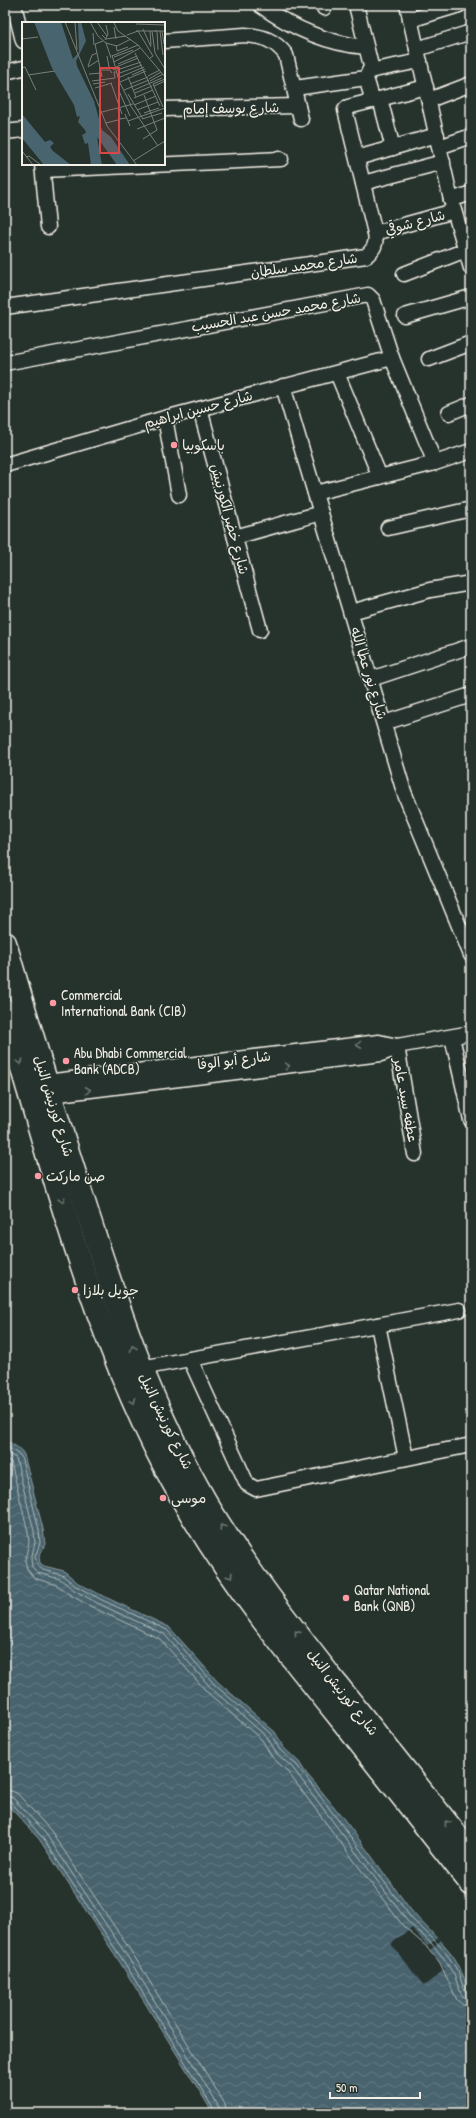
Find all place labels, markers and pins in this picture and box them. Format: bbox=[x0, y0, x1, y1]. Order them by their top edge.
place label: باسكوبيا bbox=[182, 435, 225, 454]
marker: باسكوبيا bbox=[169, 440, 179, 450]
place label: Commercial International Bank (CIB) bbox=[61, 985, 186, 1020]
marker: Commercial International Bank (CIB) bbox=[48, 998, 58, 1008]
place label: Abu Dhabi Commercial Bank (ADCB) bbox=[74, 1043, 187, 1078]
marker: Abu Dhabi Commercial Bank (ADCB) bbox=[61, 1056, 71, 1066]
place label: صن ماركت bbox=[46, 1166, 105, 1185]
marker: صن ماركت bbox=[33, 1171, 43, 1181]
place label: جويل بلازا bbox=[83, 1280, 139, 1299]
marker: جويل بلازا bbox=[70, 1285, 80, 1295]
place label: موسى bbox=[171, 1488, 206, 1507]
marker: موسى bbox=[158, 1493, 168, 1503]
place label: Qatar National Bank (QNB) bbox=[354, 1580, 430, 1615]
marker: Qatar National Bank (QNB) bbox=[341, 1593, 351, 1603]

